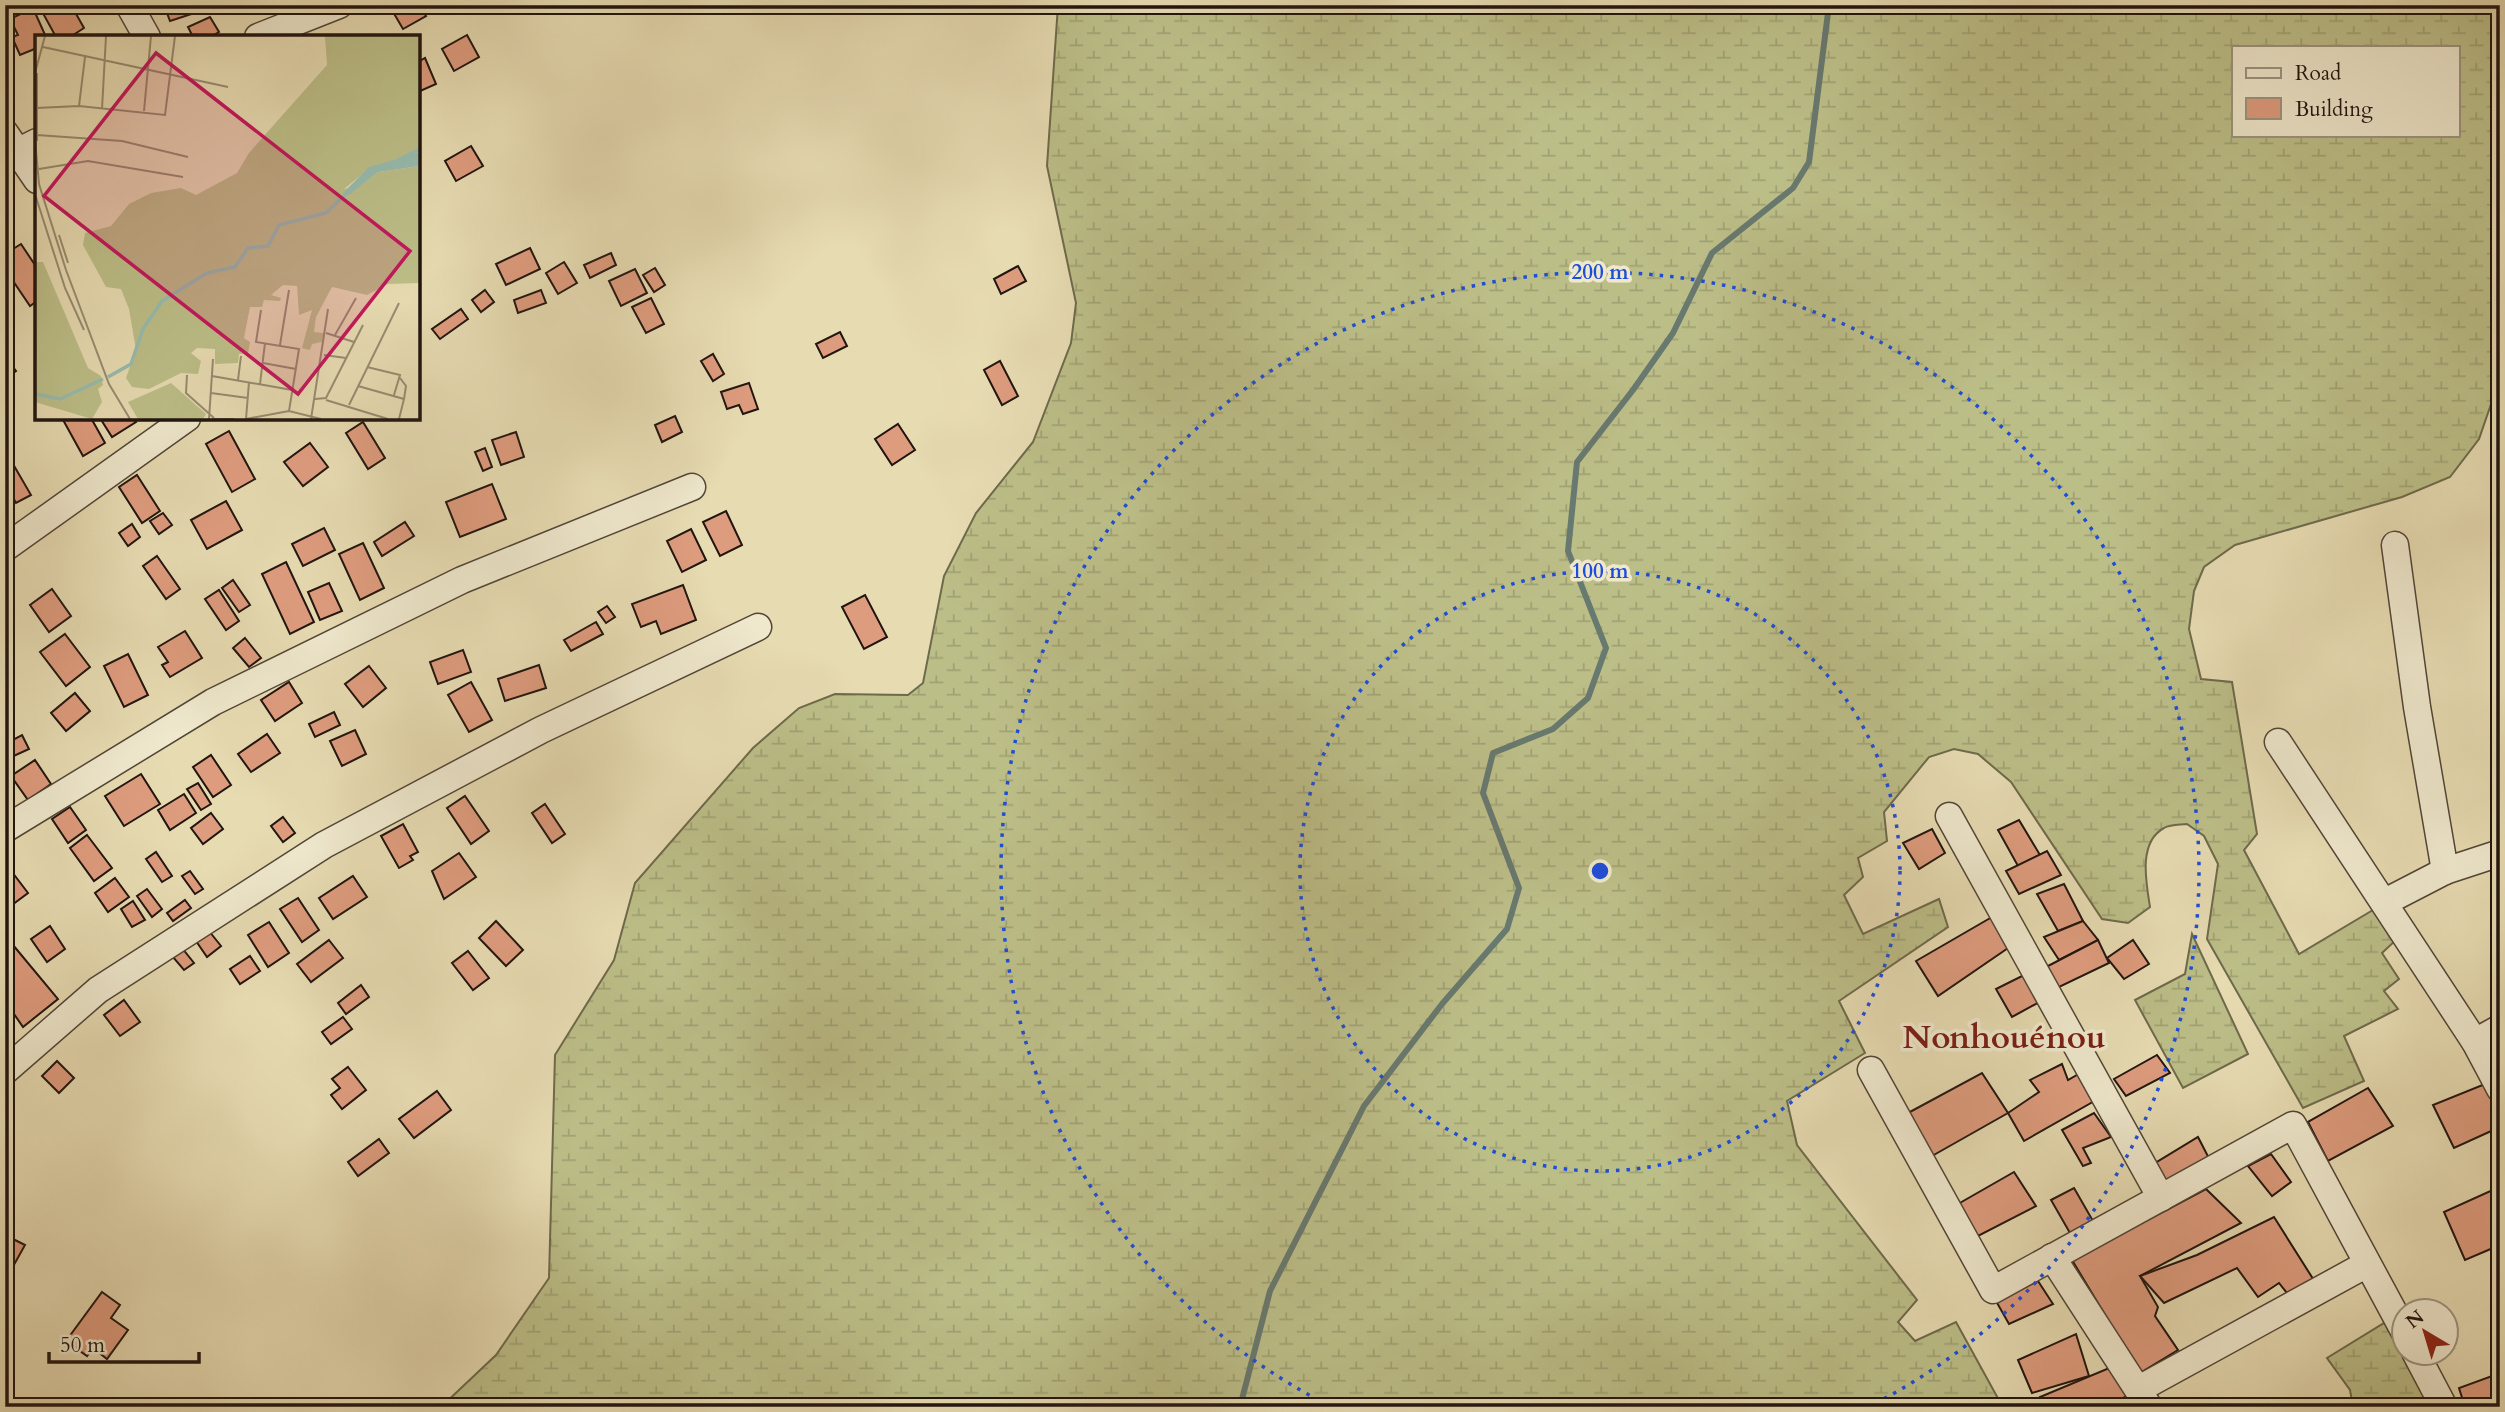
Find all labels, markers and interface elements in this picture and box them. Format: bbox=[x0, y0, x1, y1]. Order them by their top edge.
inset map bbox=[35, 35, 420, 420]
legend bbox=[2232, 46, 2460, 136]
text: Road bbox=[2295, 59, 2341, 88]
text: Building bbox=[2295, 95, 2373, 124]
text: 200 m bbox=[1571, 258, 1629, 287]
text: 100 m bbox=[1571, 557, 1629, 586]
centre of rings bbox=[1588, 859, 1612, 883]
district label: Nonhouénou bbox=[1903, 1015, 2105, 1060]
north arrow bbox=[2390, 1296, 2460, 1366]
text: N bbox=[2401, 1304, 2430, 1335]
scale bar bbox=[49, 1321, 200, 1365]
text: 50 m bbox=[60, 1331, 105, 1360]

